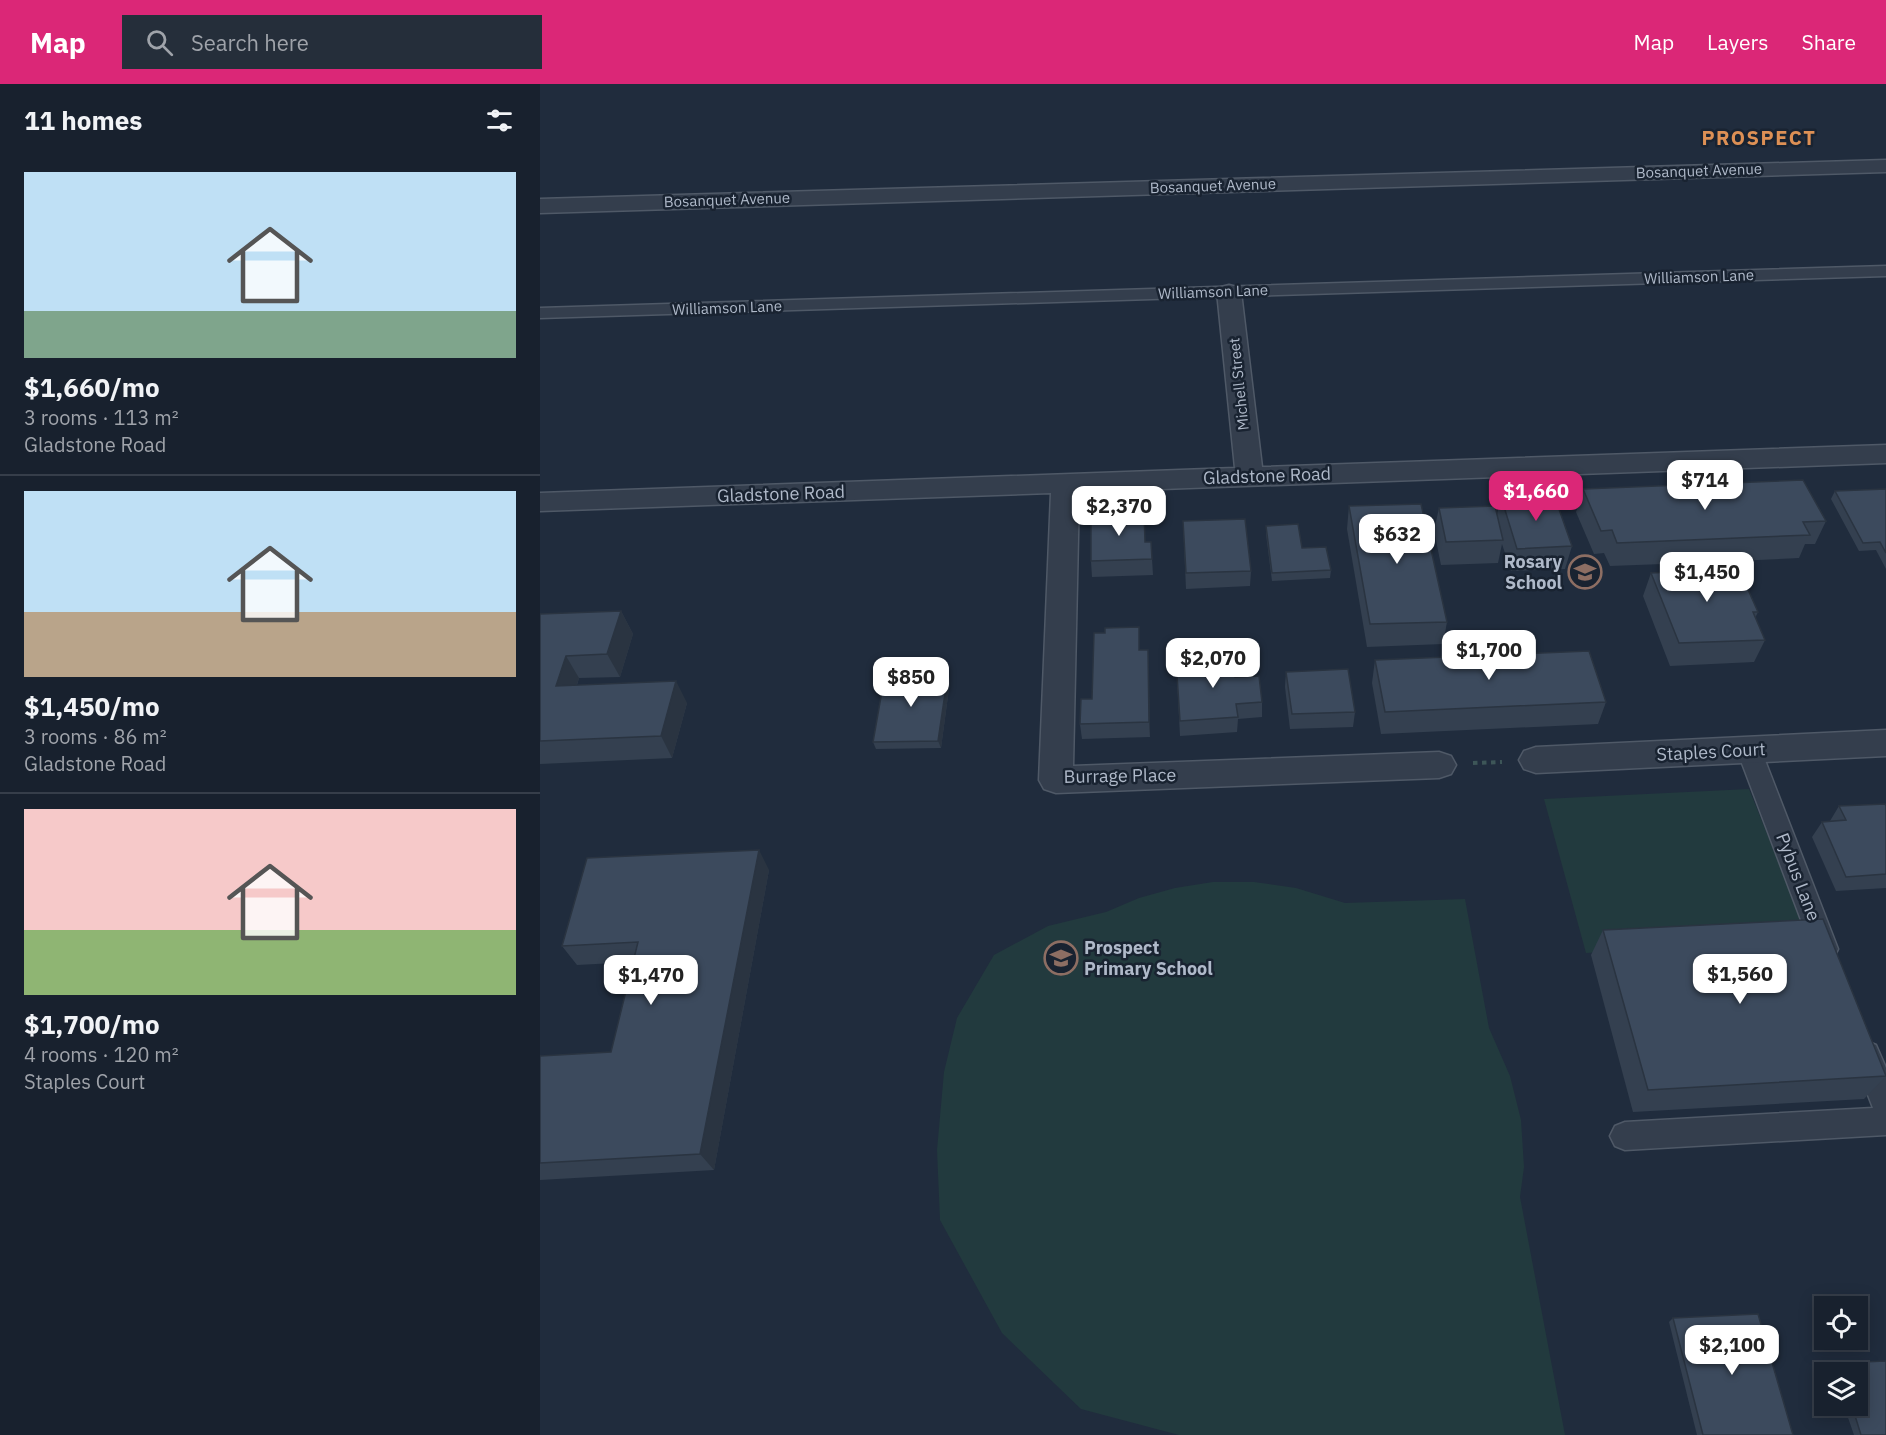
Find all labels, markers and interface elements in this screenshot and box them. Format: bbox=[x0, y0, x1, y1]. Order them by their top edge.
search box bbox=[122, 15, 542, 69]
text: Map bbox=[30, 24, 86, 61]
icon: search bbox=[143, 26, 176, 59]
text: Search here bbox=[191, 28, 309, 57]
text: Map bbox=[1634, 28, 1674, 56]
text: Layers bbox=[1707, 28, 1769, 56]
text: Share bbox=[1802, 28, 1856, 56]
text: 11 homes bbox=[24, 103, 142, 137]
icon: filters bbox=[483, 104, 516, 137]
district label: PROSPECT bbox=[1701, 124, 1817, 151]
street label: Bosanquet Avenue bbox=[1635, 159, 1762, 182]
street label: Bosanquet Avenue bbox=[1149, 174, 1276, 197]
street label: Bosanquet Avenue bbox=[663, 188, 790, 211]
icon: home bbox=[216, 211, 324, 319]
street label: Williamson Lane bbox=[1644, 265, 1754, 288]
street label: Williamson Lane bbox=[1158, 280, 1268, 303]
street label: Williamson Lane bbox=[672, 296, 782, 319]
street label: Michell Street bbox=[1224, 337, 1253, 431]
text: $1,660/mo bbox=[24, 370, 160, 404]
text: 3 rooms · 113 m² bbox=[24, 404, 179, 431]
text: Gladstone Road bbox=[24, 431, 166, 458]
pin: $714 bbox=[1669, 460, 1741, 511]
street label: Gladstone Road bbox=[1203, 462, 1331, 489]
text: $714 bbox=[1681, 466, 1729, 493]
pin: $1,660 bbox=[1487, 471, 1585, 522]
text: $1,660 bbox=[1503, 477, 1569, 504]
street label: Gladstone Road bbox=[717, 480, 845, 507]
pin: $2,370 bbox=[1070, 486, 1168, 537]
text: $2,370 bbox=[1086, 492, 1152, 519]
pin: $632 bbox=[1361, 514, 1433, 565]
text: $632 bbox=[1373, 520, 1421, 547]
icon: home bbox=[216, 530, 324, 638]
place label: Rosary School bbox=[1504, 550, 1563, 594]
pin: $1,450 bbox=[1658, 552, 1756, 603]
school or university icon: Rosary School bbox=[1567, 554, 1603, 590]
text: $1,450 bbox=[1674, 558, 1740, 585]
pin: $1,700 bbox=[1440, 630, 1538, 681]
text: $1,700 bbox=[1456, 636, 1522, 663]
pin: $2,070 bbox=[1164, 638, 1262, 689]
text: $2,070 bbox=[1180, 644, 1246, 671]
pin: $850 bbox=[875, 657, 947, 708]
text: $850 bbox=[887, 663, 935, 690]
text: $1,450/mo bbox=[24, 689, 160, 723]
text: 3 rooms · 86 m² bbox=[24, 723, 167, 750]
street label: Staples Court bbox=[1656, 737, 1766, 766]
text: Gladstone Road bbox=[24, 750, 166, 777]
street label: Burrage Place bbox=[1064, 763, 1177, 788]
street label: Pybus Lane bbox=[1771, 830, 1826, 924]
icon: home bbox=[216, 848, 324, 956]
place label: Prospect Primary School bbox=[1084, 936, 1213, 980]
school or university icon: Prospect Primary School bbox=[1043, 940, 1079, 976]
pin: $1,560 bbox=[1691, 954, 1789, 1005]
pin: $1,470 bbox=[602, 955, 700, 1006]
text: $1,560 bbox=[1707, 960, 1773, 987]
text: $1,470 bbox=[618, 961, 684, 988]
text: $1,700/mo bbox=[24, 1007, 160, 1041]
text: 4 rooms · 120 m² bbox=[24, 1041, 179, 1068]
text: Staples Court bbox=[24, 1068, 145, 1095]
map controls bbox=[1814, 1296, 1868, 1416]
button: locate bbox=[1814, 1296, 1868, 1350]
pin: $2,100 bbox=[1683, 1325, 1781, 1376]
text: $2,100 bbox=[1699, 1331, 1765, 1358]
button: layers bbox=[1814, 1362, 1868, 1416]

